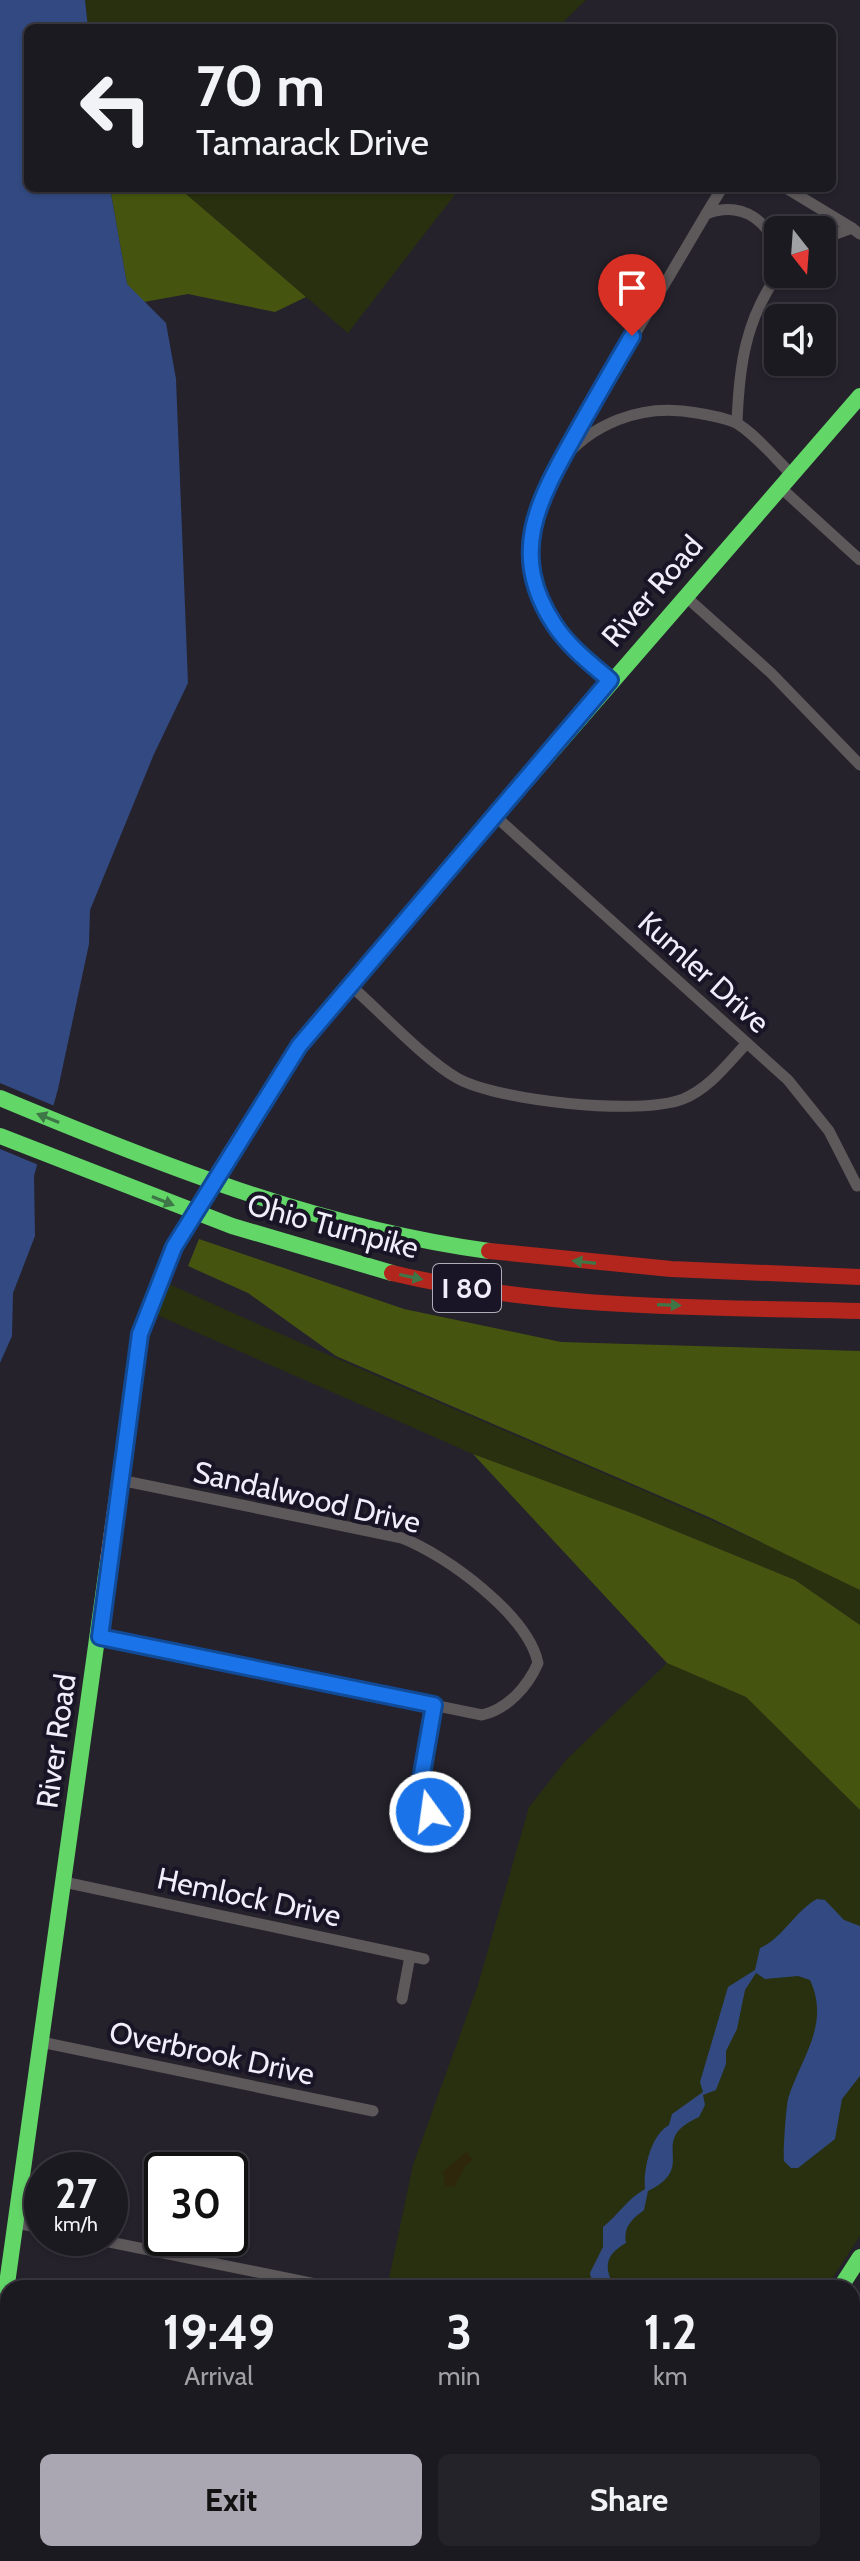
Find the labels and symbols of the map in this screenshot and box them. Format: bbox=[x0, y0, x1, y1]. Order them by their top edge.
north arrow bbox=[764, 216, 836, 288]
pin bbox=[598, 254, 666, 336]
street label: River Road bbox=[594, 528, 710, 654]
street label: Kumler Drive bbox=[631, 903, 777, 1041]
one-way arrow bbox=[36, 1112, 60, 1125]
street label: Ohio Turnpike bbox=[244, 1185, 422, 1267]
one-way arrow bbox=[151, 1195, 175, 1208]
one-way arrow bbox=[571, 1256, 596, 1269]
road number: I 80 bbox=[433, 1264, 501, 1312]
one-way arrow bbox=[399, 1271, 424, 1283]
one-way arrow bbox=[657, 1299, 682, 1312]
street label: Sandalwood Drive bbox=[190, 1453, 424, 1541]
street label: River Road bbox=[28, 1671, 84, 1811]
position arrow bbox=[388, 1770, 472, 1854]
street label: Hemlock Drive bbox=[154, 1859, 344, 1935]
street label: Overbrook Drive bbox=[106, 2013, 318, 2093]
speed limit sign: 30 bbox=[144, 2152, 248, 2256]

